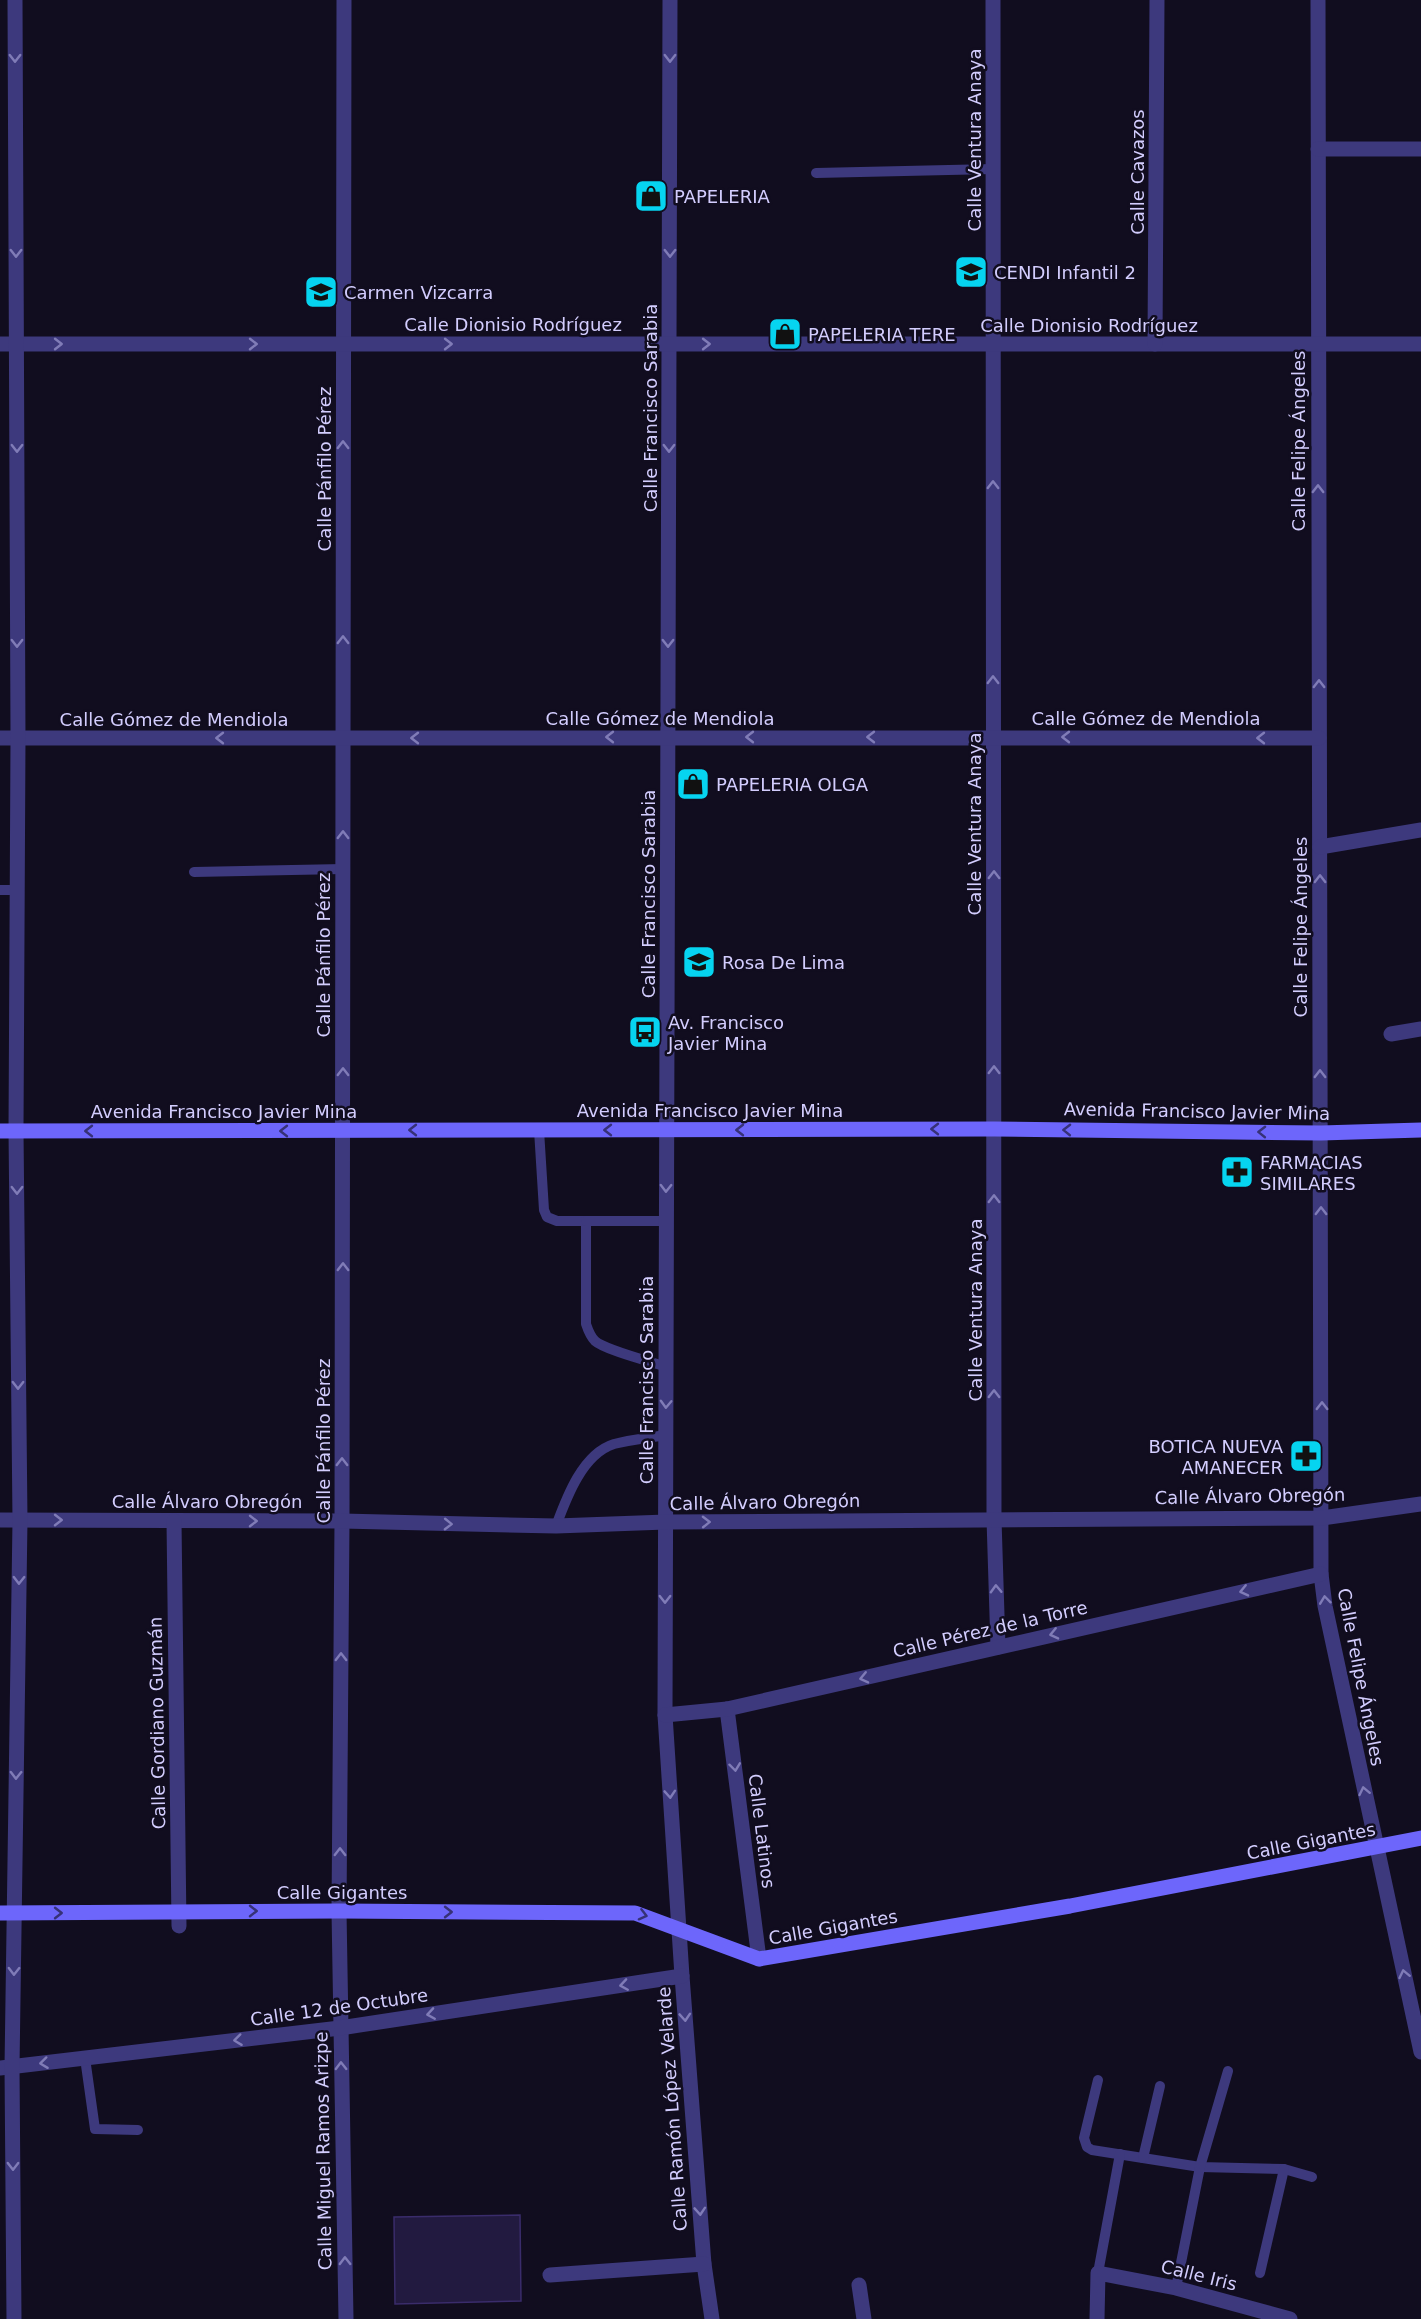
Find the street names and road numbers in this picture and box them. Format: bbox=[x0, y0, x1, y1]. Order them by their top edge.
street label: Calle Ventura Anaya bbox=[964, 49, 985, 231]
street label: Calle Cavazos bbox=[1127, 109, 1148, 235]
street label: Calle Francisco Sarabia bbox=[640, 304, 661, 512]
street label: Calle Dionisio Rodríguez bbox=[404, 314, 622, 335]
street label: Calle Dionisio Rodríguez bbox=[980, 315, 1198, 336]
street label: Calle Felipe Ángeles bbox=[1288, 351, 1309, 531]
street label: Calle Pánfilo Pérez bbox=[314, 387, 335, 551]
street label: Calle Gómez de Mendiola bbox=[546, 708, 774, 729]
street label: Calle Gómez de Mendiola bbox=[1032, 708, 1260, 729]
street label: Calle Gómez de Mendiola bbox=[60, 709, 288, 730]
street label: Calle Ventura Anaya bbox=[964, 733, 985, 915]
street label: Calle Francisco Sarabia bbox=[638, 790, 659, 998]
street label: Calle Felipe Ángeles bbox=[1290, 837, 1311, 1017]
street label: Calle Pánfilo Pérez bbox=[313, 873, 334, 1037]
street label: Avenida Francisco Javier Mina bbox=[1064, 1098, 1330, 1124]
street label: Avenida Francisco Javier Mina bbox=[577, 1100, 843, 1121]
street label: Avenida Francisco Javier Mina bbox=[91, 1101, 357, 1122]
street label: Calle Ventura Anaya bbox=[965, 1219, 986, 1401]
street label: Calle Francisco Sarabia bbox=[636, 1276, 657, 1484]
street label: Calle Pánfilo Pérez bbox=[313, 1359, 334, 1523]
street label: Calle Álvaro Obregón bbox=[1155, 1484, 1345, 1508]
street label: Calle Álvaro Obregón bbox=[670, 1490, 860, 1514]
street label: Calle Álvaro Obregón bbox=[112, 1491, 302, 1512]
street label: Calle Felipe Ángeles bbox=[1333, 1586, 1389, 1768]
street label: Calle Pérez de la Torre bbox=[891, 1596, 1089, 1662]
street label: Calle Gordiano Guzmán bbox=[145, 1616, 169, 1830]
street label: Calle Latinos bbox=[745, 1772, 779, 1890]
street label: Calle Gigantes bbox=[1245, 1818, 1377, 1864]
street label: Calle Gigantes bbox=[277, 1882, 407, 1903]
street label: Calle Gigantes bbox=[767, 1905, 899, 1949]
street label: Calle 12 de Octubre bbox=[249, 1984, 429, 2030]
street label: Calle Ramón López Velarde bbox=[653, 1986, 691, 2232]
street label: Calle Miguel Ramos Arizpe bbox=[310, 2031, 336, 2271]
street label: Calle Iris bbox=[1159, 2255, 1239, 2295]

